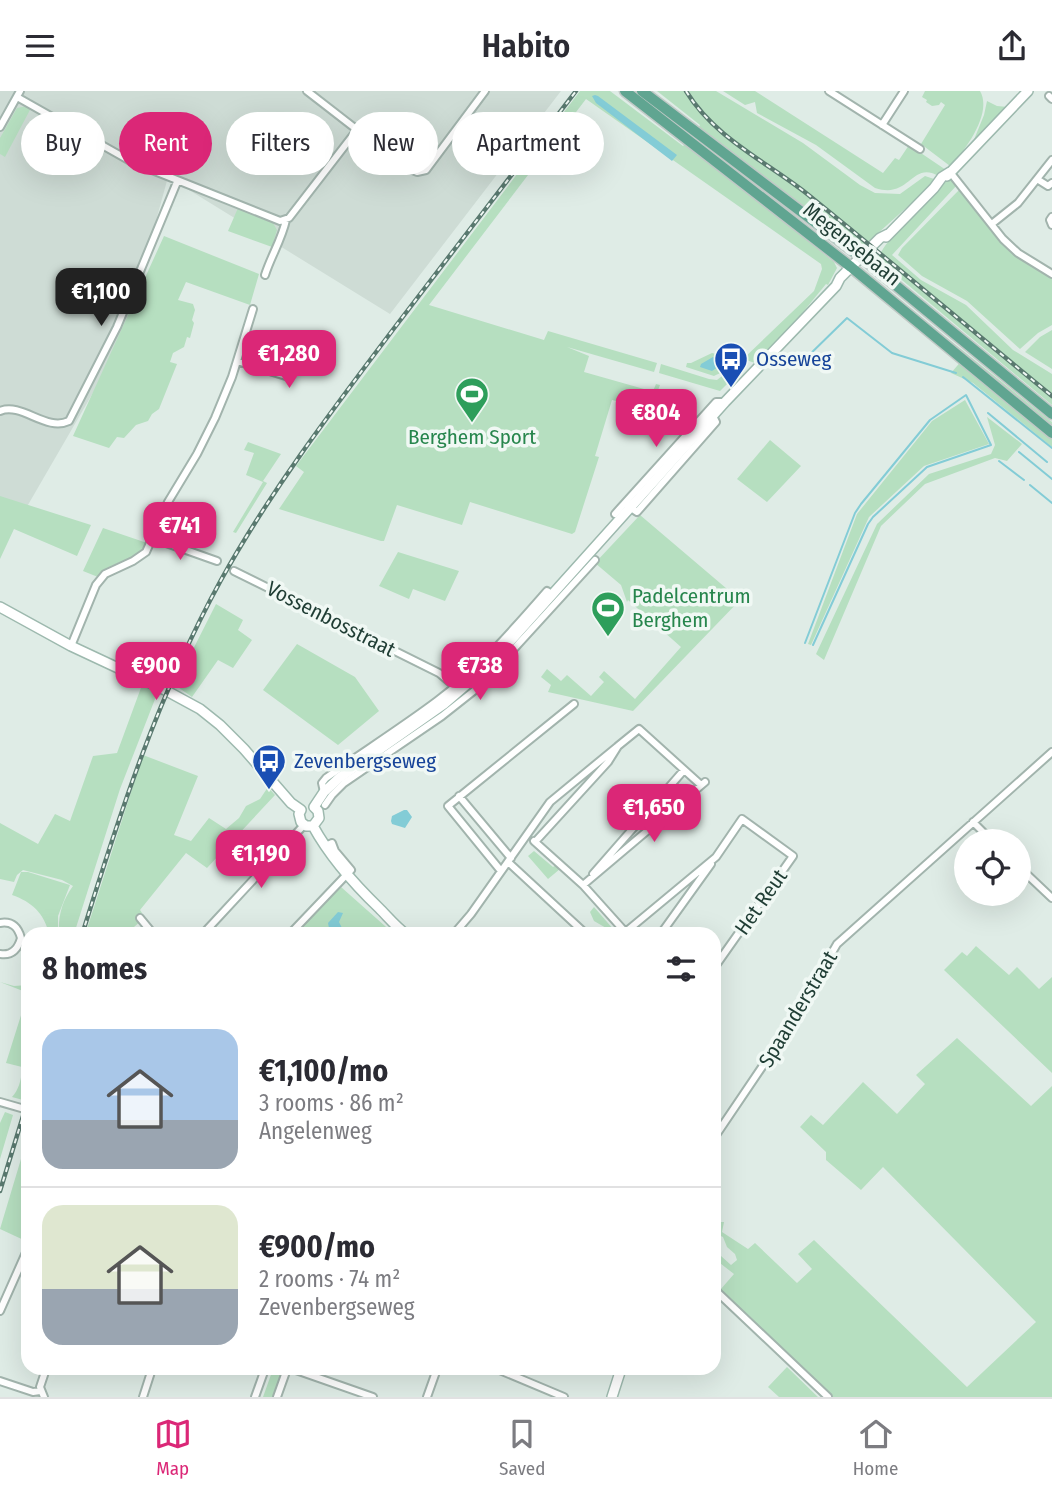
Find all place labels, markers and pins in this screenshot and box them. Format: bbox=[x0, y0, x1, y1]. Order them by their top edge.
pin: €1,100 bbox=[44, 268, 158, 328]
pin: €1,280 bbox=[232, 331, 346, 390]
bus stop icon: Osseweg bbox=[712, 340, 750, 389]
place label: Osseweg bbox=[756, 346, 831, 372]
sports icon: Berghem Sport bbox=[453, 375, 491, 424]
pin: €804 bbox=[615, 389, 697, 449]
place label: Berghem Sport bbox=[408, 424, 536, 450]
pin: €741 bbox=[139, 503, 221, 562]
place label: Padelcentrum Berghem bbox=[632, 583, 751, 633]
sports icon: Padelcentrum Berghem bbox=[589, 589, 627, 638]
pin: €900 bbox=[115, 643, 197, 702]
pin: €738 bbox=[439, 643, 521, 702]
bus stop icon: Zevenbergseweg bbox=[250, 742, 288, 791]
place label: Zevenbergseweg bbox=[294, 748, 436, 774]
pin: €1,650 bbox=[597, 785, 711, 844]
pin: €1,190 bbox=[204, 831, 318, 890]

